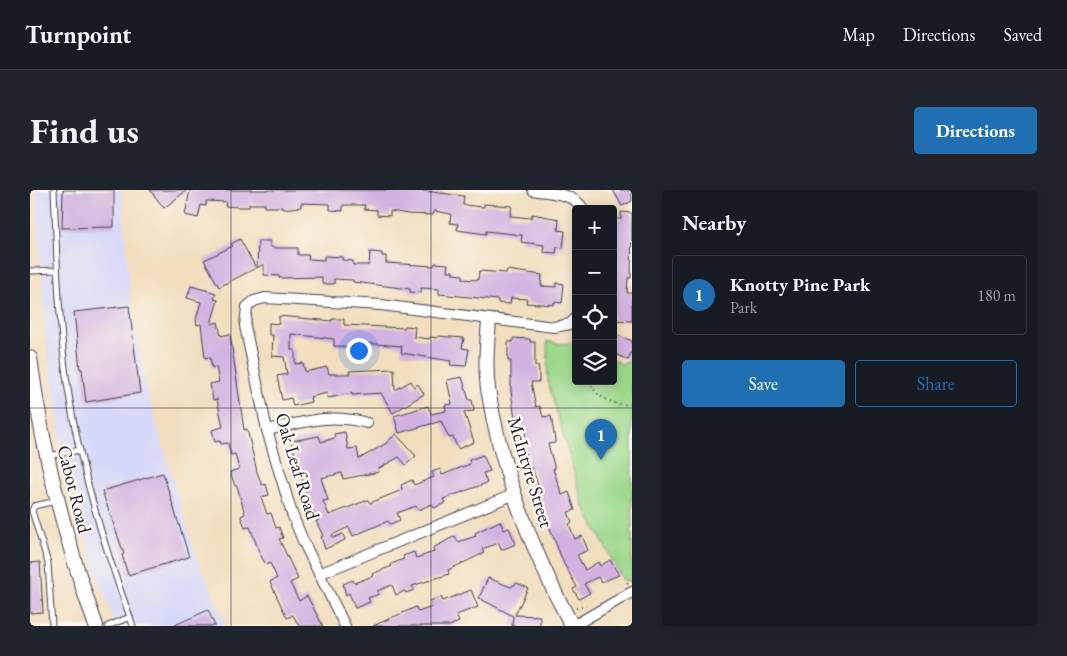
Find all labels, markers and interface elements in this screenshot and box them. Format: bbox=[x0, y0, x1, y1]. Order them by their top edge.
text: Turnpoint bbox=[25, 19, 131, 50]
text: Map bbox=[843, 23, 875, 46]
text: Directions bbox=[903, 23, 975, 46]
text: Saved bbox=[1003, 23, 1042, 46]
button: Directions bbox=[914, 107, 1037, 154]
text: Find us bbox=[30, 108, 139, 153]
map controls bbox=[572, 205, 617, 385]
button: + bbox=[572, 205, 617, 250]
text: Nearby bbox=[682, 209, 746, 236]
button: − bbox=[572, 250, 617, 295]
text: Knotty Pine Park bbox=[730, 272, 870, 297]
text: 1 bbox=[695, 285, 703, 306]
text: 180 m bbox=[977, 285, 1016, 306]
button: locate bbox=[572, 295, 617, 340]
text: Park bbox=[730, 297, 757, 318]
your location bbox=[346, 338, 372, 364]
button: layers bbox=[572, 340, 617, 385]
button: Save bbox=[682, 360, 845, 407]
button: Share bbox=[855, 360, 1017, 407]
street label: Oak Leaf Road bbox=[269, 410, 326, 523]
street label: McIntyre Street bbox=[502, 414, 559, 531]
pin: 1 bbox=[585, 419, 617, 460]
street label: Cabot Road bbox=[52, 443, 98, 536]

